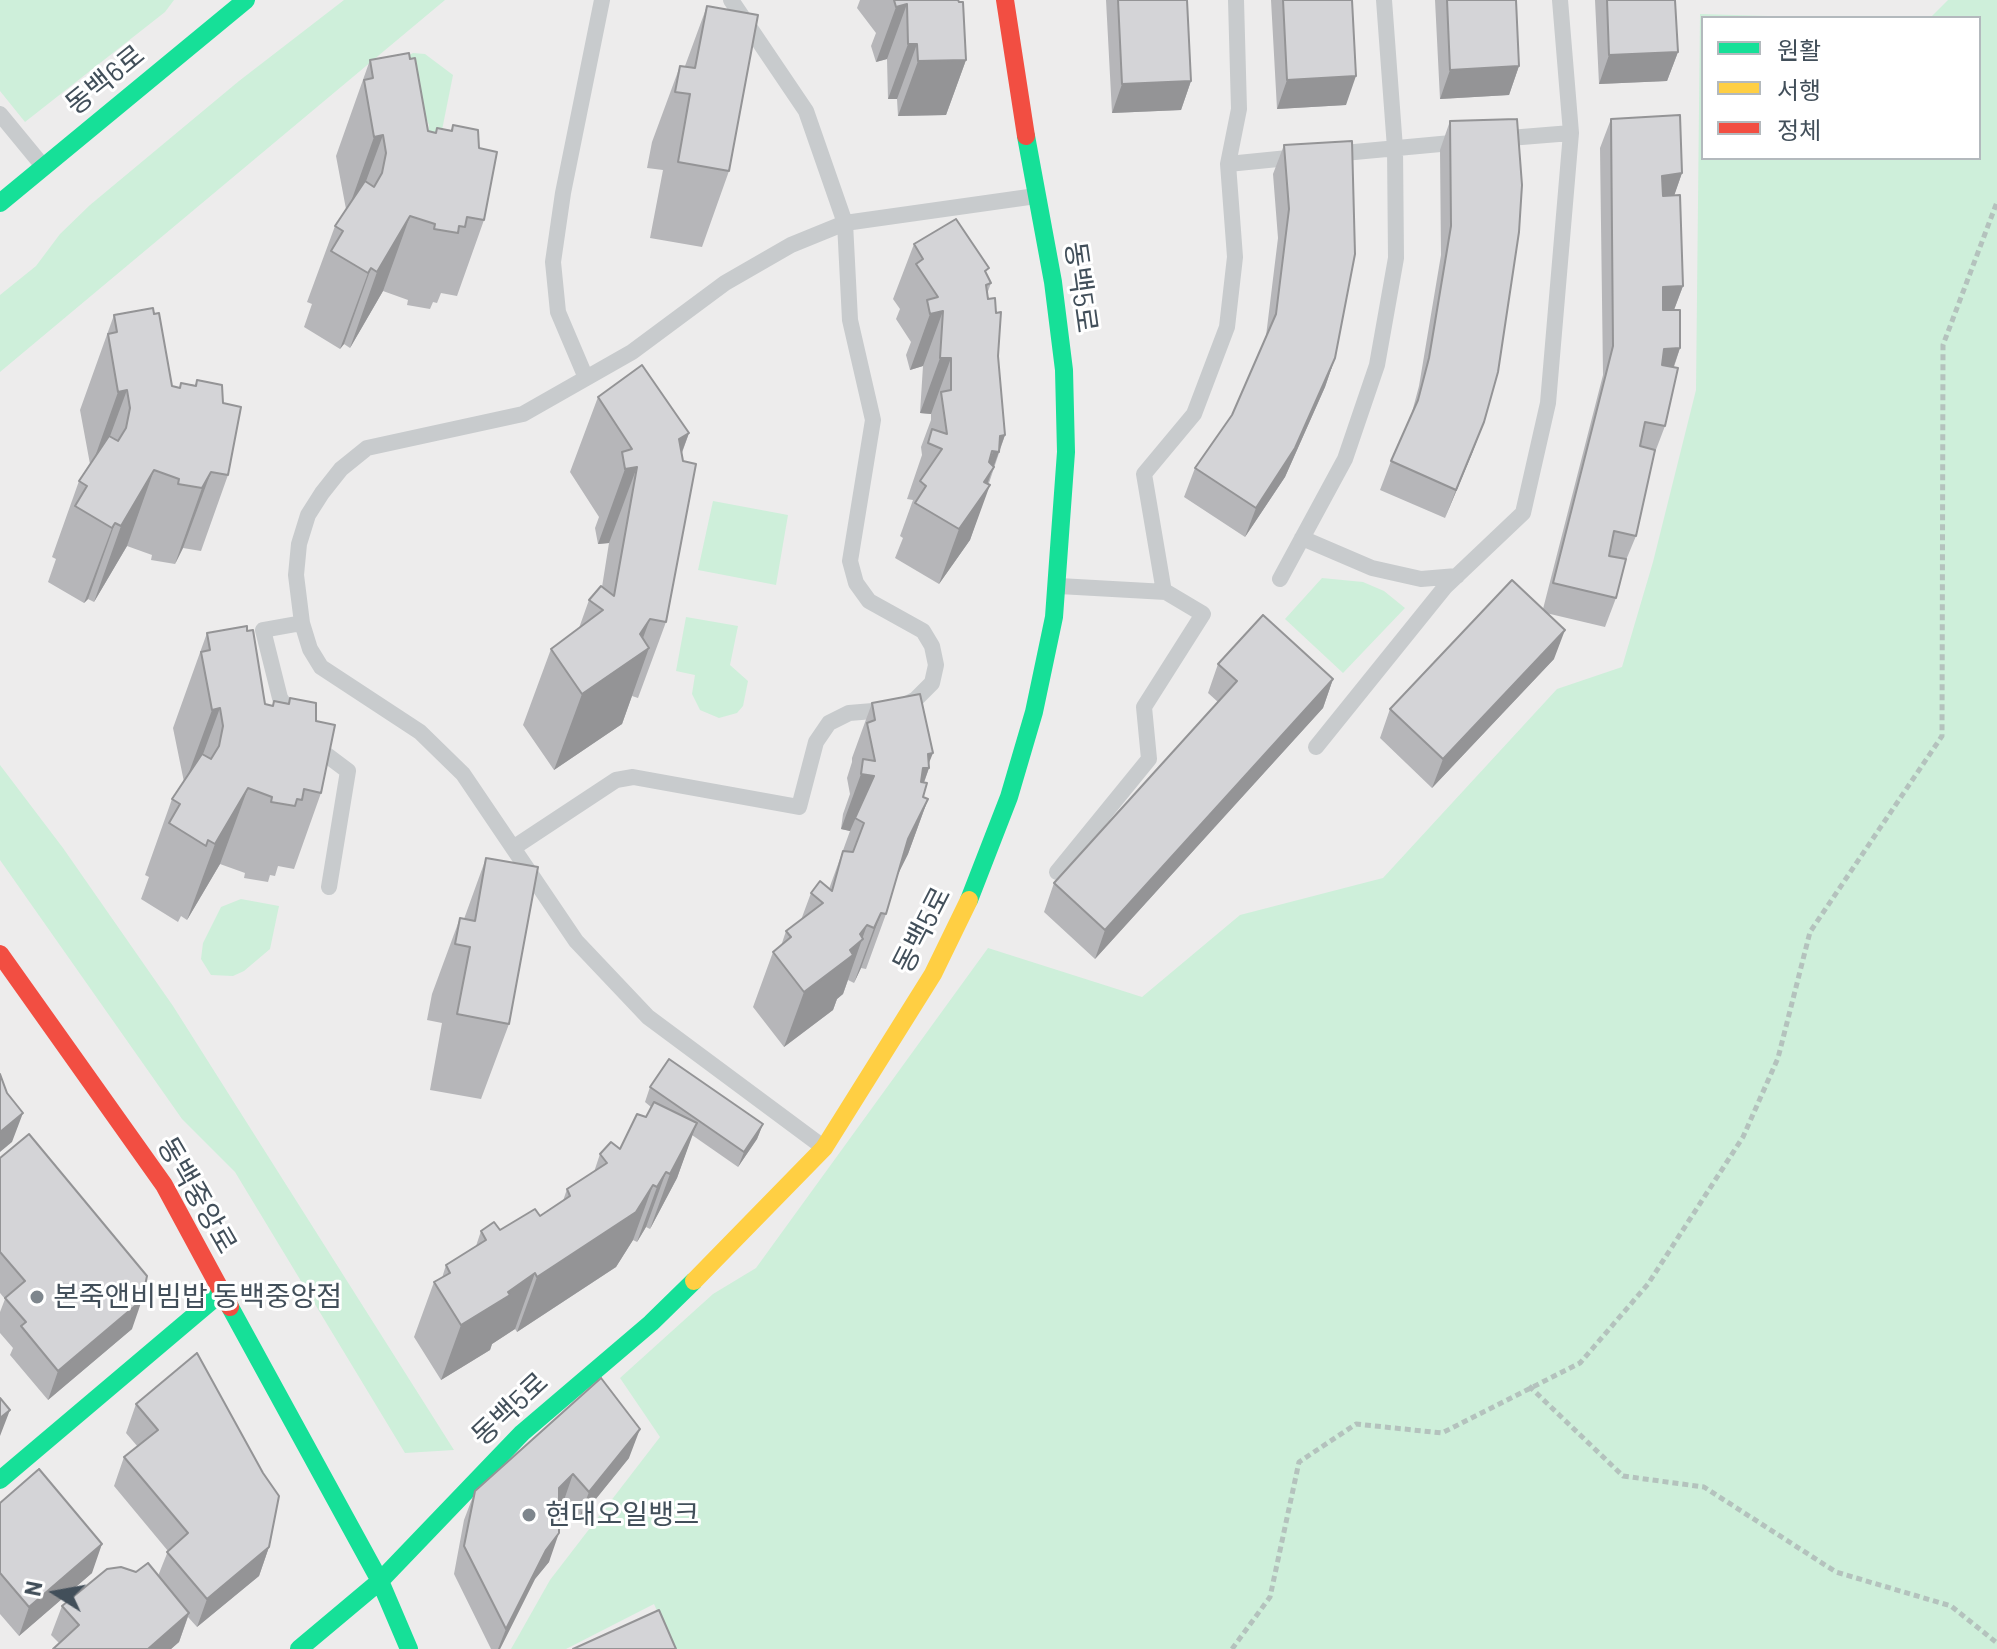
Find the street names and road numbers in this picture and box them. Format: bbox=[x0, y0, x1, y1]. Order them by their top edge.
street label: 동백6로 bbox=[59, 38, 151, 122]
street label: 동백5로 bbox=[1058, 239, 1104, 335]
street label: 동백5로 bbox=[886, 882, 958, 978]
street label: 동백중앙로 bbox=[150, 1131, 244, 1259]
street label: 동백5로 bbox=[465, 1365, 555, 1453]

